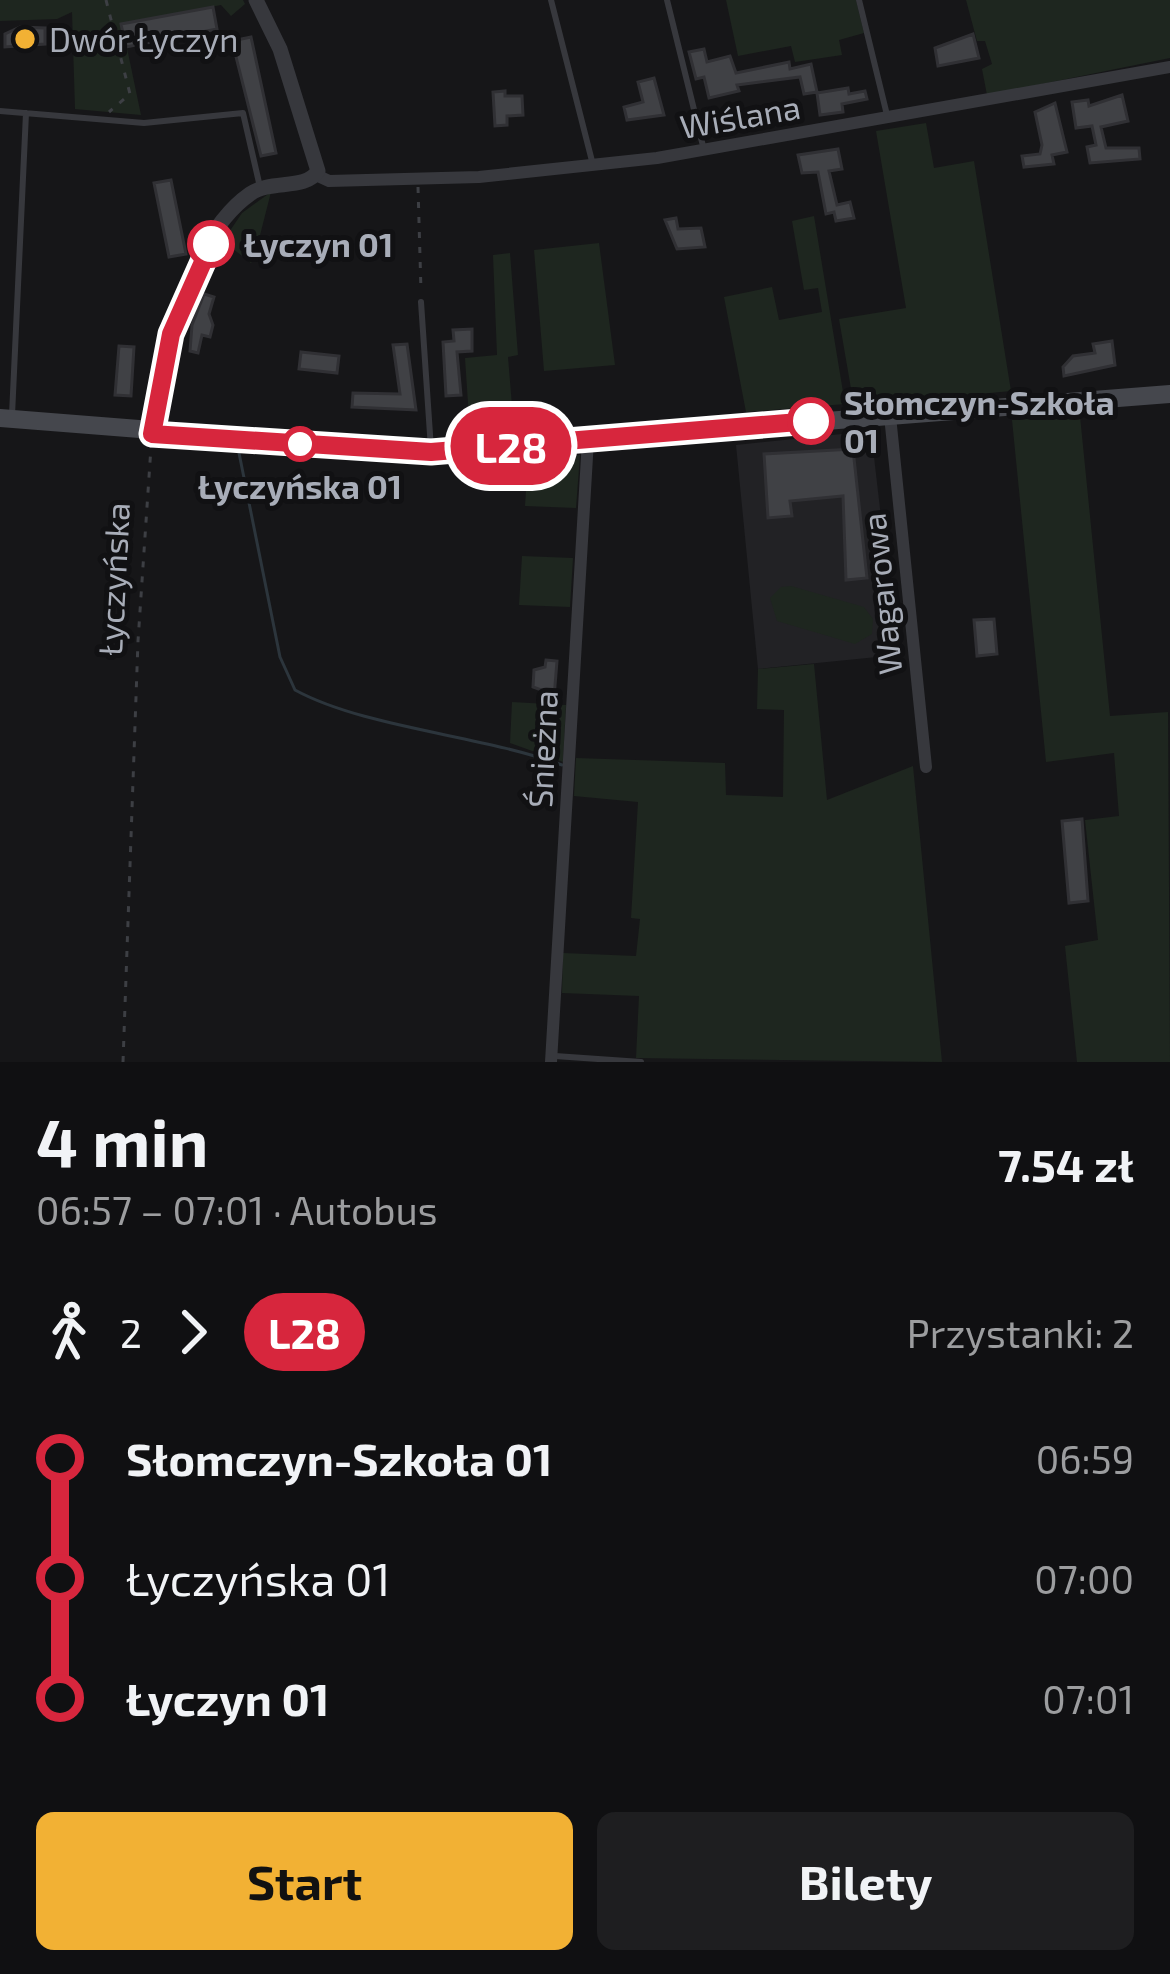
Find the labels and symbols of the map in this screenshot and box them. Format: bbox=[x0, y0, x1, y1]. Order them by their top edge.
place label: Dwór Łyczyn bbox=[49, 19, 238, 59]
marker: Dwór Łyczyn bbox=[12, 26, 38, 52]
street label: Wiślana bbox=[677, 86, 803, 146]
marker: Łyczyn 01 bbox=[189, 222, 233, 266]
place label: Łyczyn 01 bbox=[244, 224, 393, 264]
place label: Słomczyn-Szkoła 01 bbox=[844, 382, 1115, 460]
marker: Słomczyn-Szkoła 01 bbox=[789, 399, 833, 443]
line badge: L28 bbox=[442, 407, 580, 485]
marker: Łyczyńska 01 bbox=[284, 428, 316, 460]
place label: Łyczyńska 01 bbox=[198, 466, 402, 506]
street label: Łyczyńska bbox=[89, 501, 137, 657]
street label: Wagarowa bbox=[853, 511, 909, 677]
street label: Śnieżna bbox=[519, 689, 565, 809]

